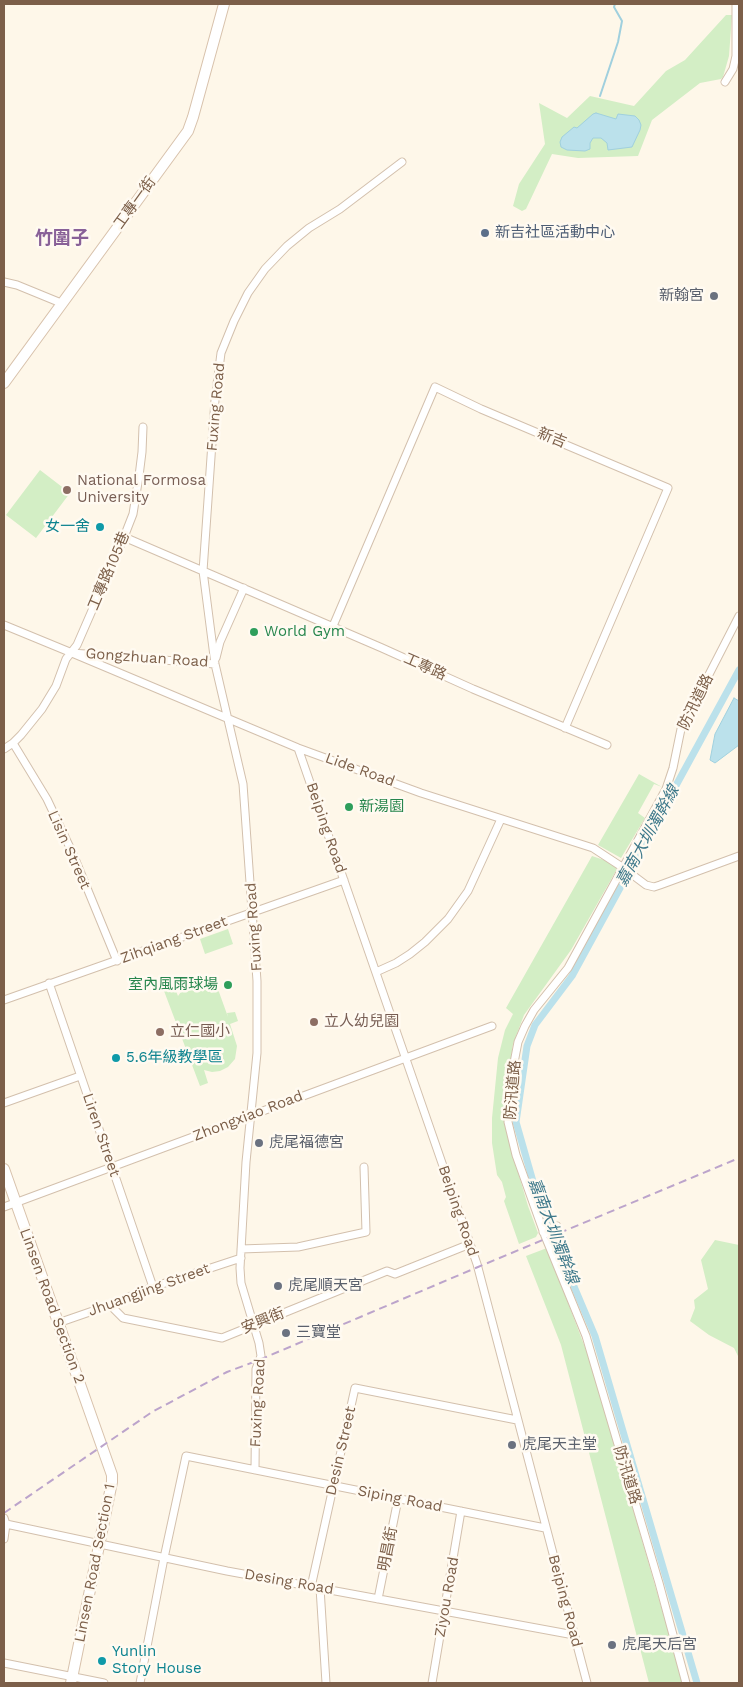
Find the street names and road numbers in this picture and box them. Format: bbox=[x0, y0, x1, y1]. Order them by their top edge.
street label: 工專一街 bbox=[110, 173, 160, 233]
street label: Fuxing Road bbox=[203, 362, 229, 452]
street label: 新吉 bbox=[535, 424, 569, 452]
street label: 工專路105巷 bbox=[84, 529, 134, 613]
street label: Gongzhuan Road bbox=[85, 645, 209, 671]
street label: 工專路 bbox=[401, 650, 449, 684]
street label: 防汛道路 bbox=[675, 671, 717, 733]
street label: Lide Road bbox=[323, 749, 397, 791]
street label: Beiping Road bbox=[302, 780, 350, 876]
street label: Lisin Street bbox=[44, 808, 94, 892]
street label: Fuxing Road bbox=[242, 882, 266, 972]
street label: Zihqiang Street bbox=[118, 912, 230, 968]
street label: 防汛道路 bbox=[501, 1059, 525, 1121]
street label: Zhongxiao Road bbox=[191, 1087, 305, 1145]
street label: Liren Street bbox=[78, 1091, 124, 1179]
street label: Beiping Road bbox=[434, 1163, 482, 1259]
street label: Linsen Road Section 2 bbox=[15, 1226, 89, 1386]
street label: Jhuangjing Street bbox=[86, 1260, 212, 1320]
street label: 安興街 bbox=[239, 1304, 287, 1338]
street label: Fuxing Road bbox=[247, 1358, 269, 1448]
street label: Desin Street bbox=[322, 1405, 360, 1497]
street label: 防汛道路 bbox=[610, 1444, 644, 1506]
street label: Linsen Road Section 1 bbox=[71, 1482, 119, 1644]
street label: Siping Road bbox=[356, 1482, 444, 1516]
street label: 明昌街 bbox=[375, 1525, 401, 1573]
street label: Beiping Road bbox=[544, 1553, 586, 1649]
street label: Ziyou Road bbox=[431, 1555, 463, 1639]
street label: Desing Road bbox=[243, 1565, 335, 1599]

